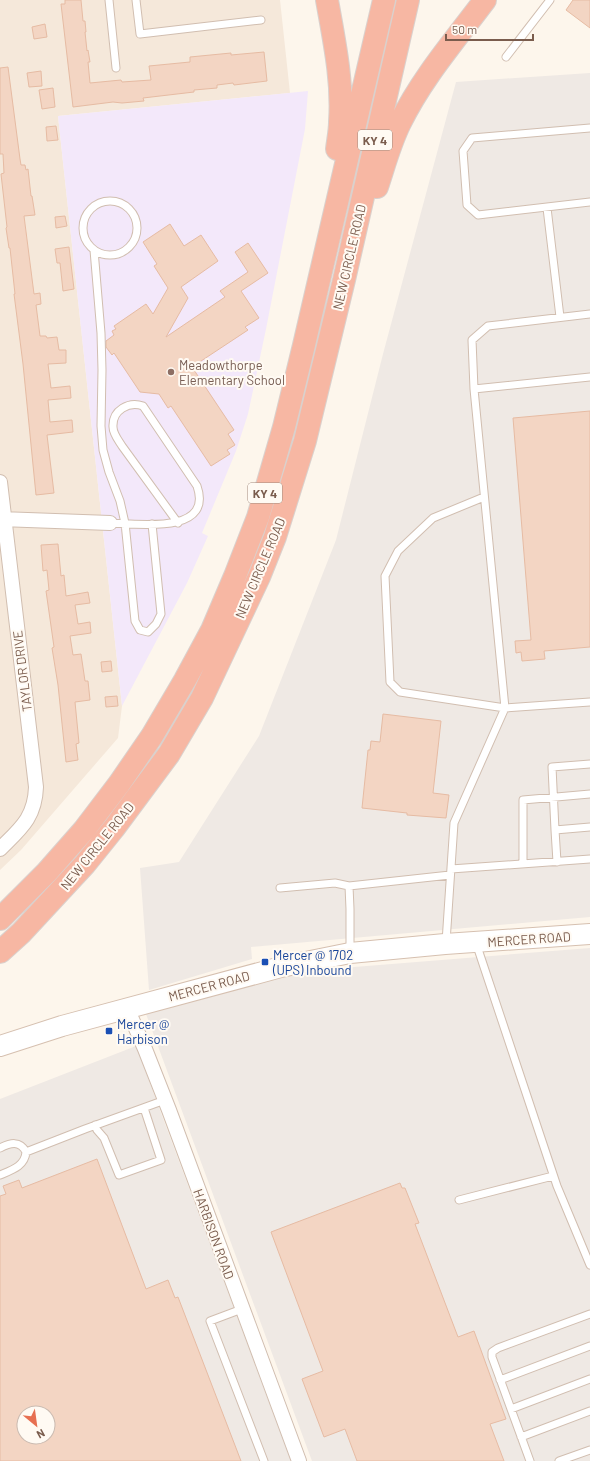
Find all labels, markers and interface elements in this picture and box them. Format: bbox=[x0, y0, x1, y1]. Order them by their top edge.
scale bar bbox=[446, 16, 533, 42]
text: 50 m bbox=[452, 22, 477, 36]
road number: KY 4 bbox=[358, 130, 392, 150]
street label: NEW CIRCLE ROAD bbox=[329, 203, 369, 311]
place label: Meadowthorpe Elementary School bbox=[179, 357, 285, 388]
marker: Meadowthorpe Elementary School bbox=[166, 367, 176, 377]
road number: KY 4 bbox=[248, 483, 282, 503]
street label: NEW CIRCLE ROAD bbox=[232, 515, 288, 621]
street label: TAYLOR DRIVE bbox=[9, 629, 35, 713]
street label: NEW CIRCLE ROAD bbox=[57, 799, 137, 893]
street label: MERCER ROAD bbox=[487, 928, 571, 950]
place label: Mercer @ 1702 (UPS) Inbound bbox=[272, 947, 353, 978]
marker: Mercer @ 1702 (UPS) Inbound bbox=[260, 957, 270, 967]
street label: MERCER ROAD bbox=[167, 967, 251, 1005]
place label: Mercer @ Harbison bbox=[117, 1016, 170, 1047]
marker: Mercer @ Harbison bbox=[104, 1026, 114, 1036]
street label: HARBISON ROAD bbox=[190, 1187, 238, 1281]
north arrow bbox=[16, 1405, 56, 1445]
text: N bbox=[35, 1427, 47, 1442]

